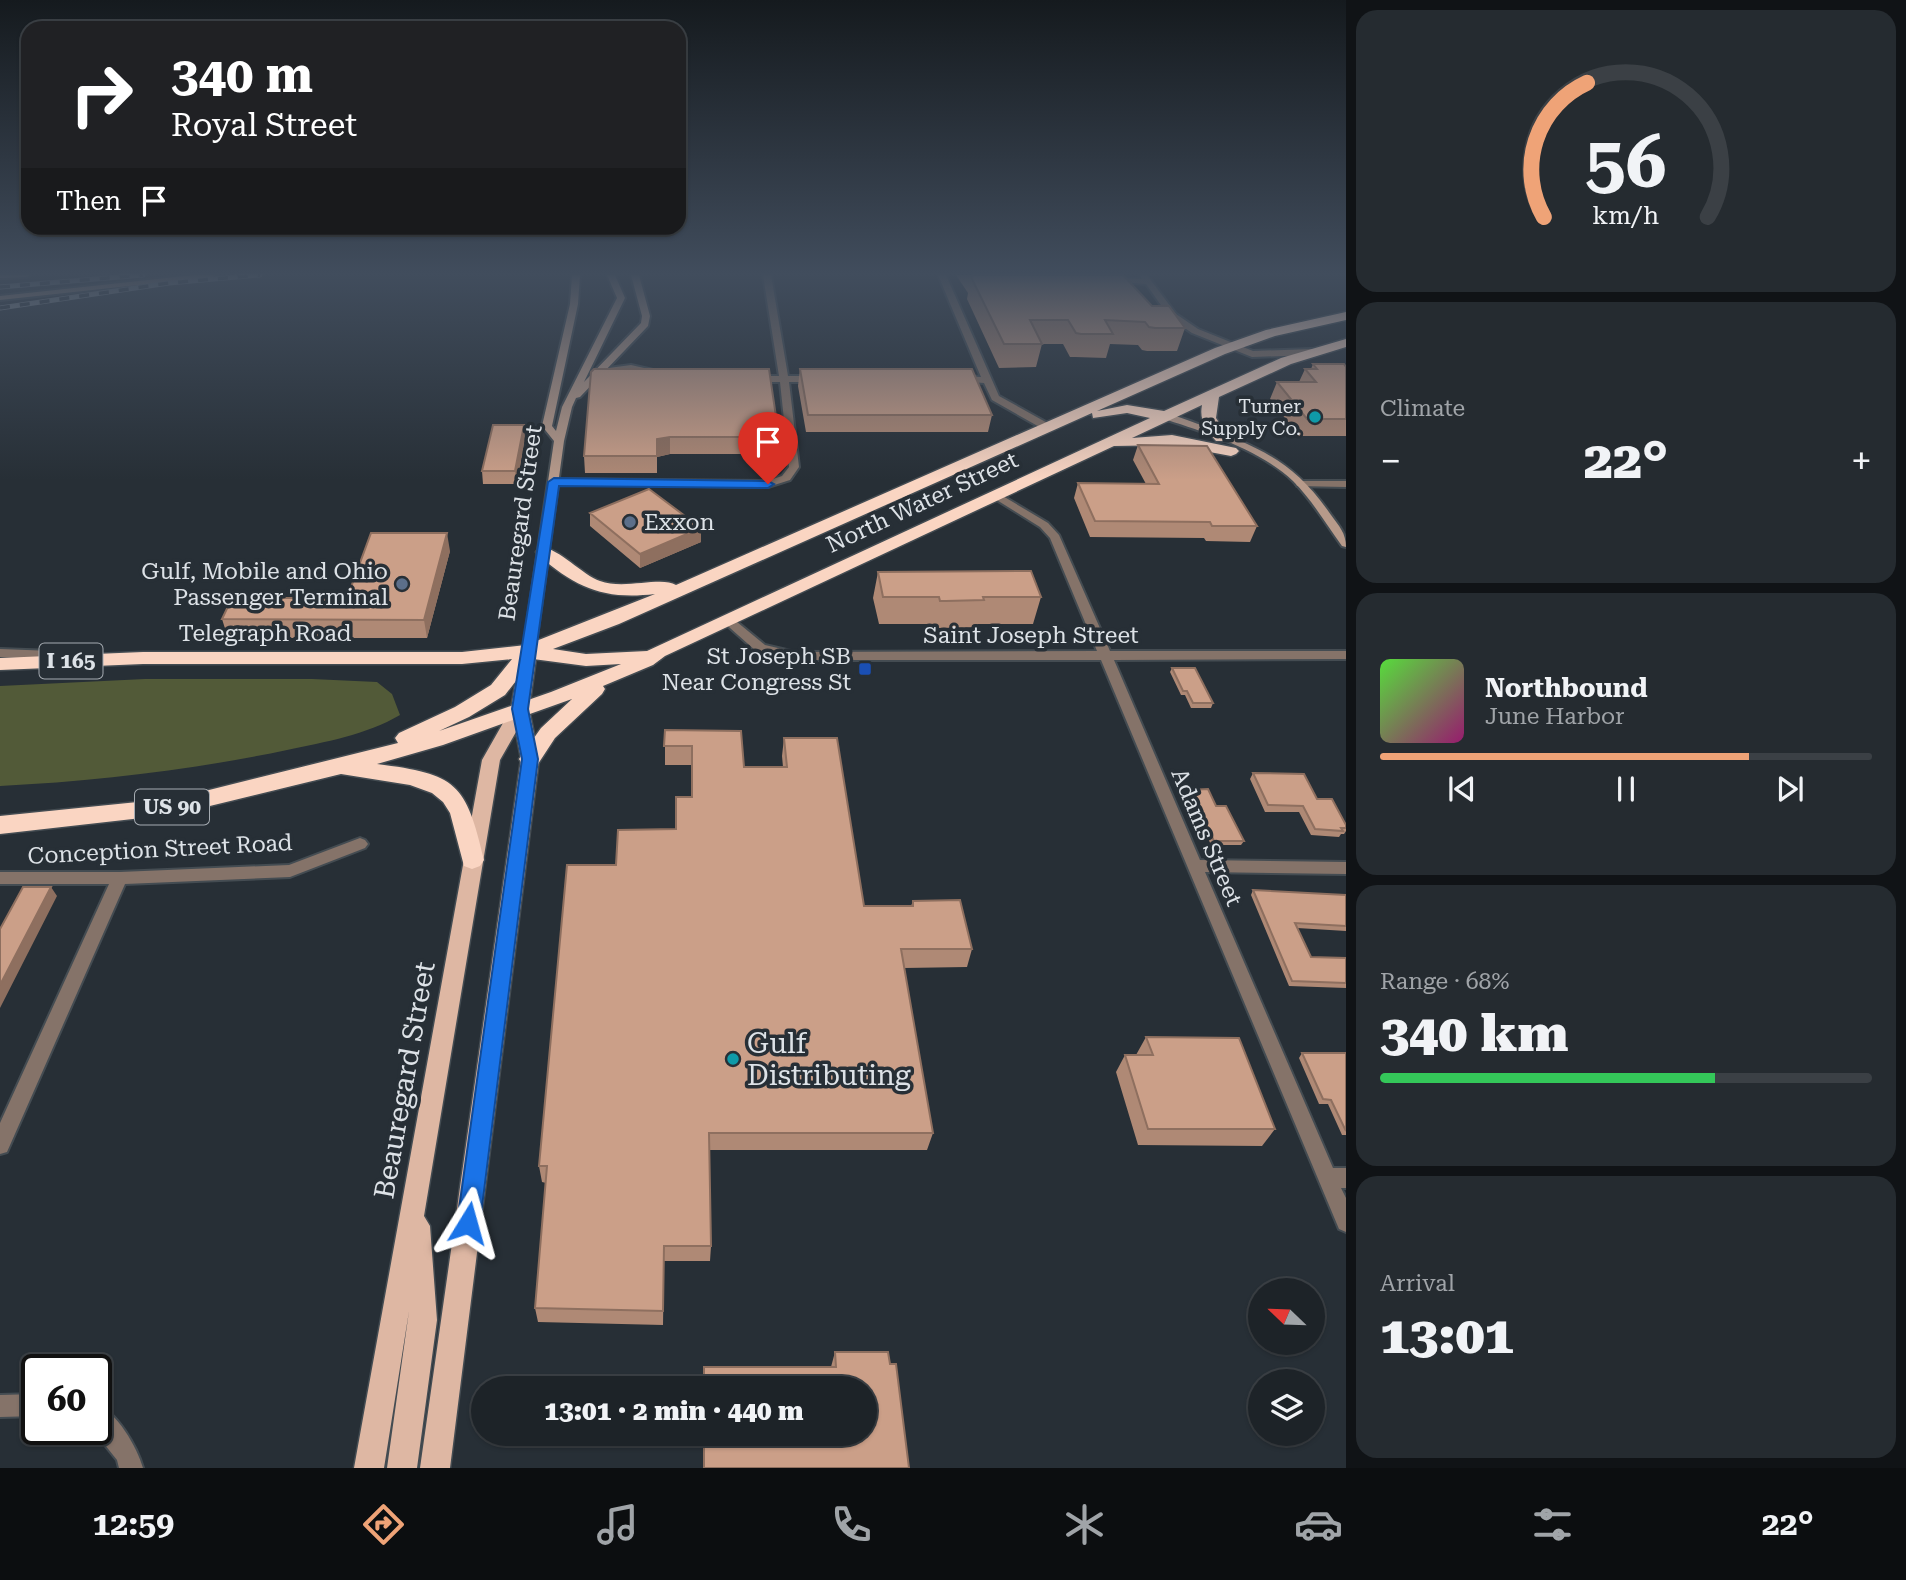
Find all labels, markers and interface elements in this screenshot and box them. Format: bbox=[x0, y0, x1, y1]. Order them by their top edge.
text: 340 m bbox=[171, 47, 313, 104]
icon: right bbox=[56, 49, 147, 140]
text: Royal Street bbox=[171, 106, 357, 144]
text: 56 bbox=[1585, 120, 1667, 205]
icon: arrive bbox=[135, 182, 173, 220]
text: Then bbox=[56, 186, 121, 216]
text: km/h bbox=[1593, 201, 1659, 230]
place label: Turner Supply Co. bbox=[1201, 395, 1301, 440]
text: Climate bbox=[1380, 395, 1465, 422]
marker: Turner Supply Co. bbox=[1307, 409, 1323, 425]
pin bbox=[738, 412, 798, 484]
street label: Beauregard Street bbox=[493, 423, 548, 623]
icon: arrive bbox=[749, 423, 787, 461]
text: 22° bbox=[1584, 430, 1668, 491]
text: − bbox=[1380, 439, 1401, 483]
text: + bbox=[1851, 439, 1872, 483]
street label: North Water Street bbox=[822, 446, 1023, 559]
place label: Exxon bbox=[644, 509, 715, 536]
marker: Exxon bbox=[622, 514, 638, 530]
place label: Gulf, Mobile and Ohio Passenger Terminal bbox=[141, 558, 388, 611]
marker: Gulf, Mobile and Ohio Passenger Terminal bbox=[394, 576, 410, 592]
street label: Telegraph Road bbox=[179, 620, 352, 647]
street label: Saint Joseph Street bbox=[923, 622, 1139, 649]
place label: St Joseph SB Near Congress St bbox=[662, 643, 851, 696]
road number: I 165 bbox=[40, 644, 102, 678]
marker: St Joseph SB Near Congress St bbox=[857, 661, 873, 677]
text: Northbound bbox=[1485, 673, 1648, 703]
text: June Harbor bbox=[1485, 703, 1625, 730]
street label: Adams Street bbox=[1165, 764, 1248, 910]
icon: previous bbox=[1443, 770, 1481, 808]
icon: pause bbox=[1607, 770, 1645, 808]
icon: next bbox=[1771, 770, 1809, 808]
road number: US 90 bbox=[135, 790, 209, 824]
street label: Conception Street Road bbox=[27, 829, 293, 870]
street label: Beauregard Street bbox=[367, 959, 442, 1201]
text: Range · 68% bbox=[1380, 968, 1509, 995]
text: 340 km bbox=[1380, 1003, 1568, 1064]
place label: Gulf Distributing bbox=[747, 1027, 911, 1092]
marker: Gulf Distributing bbox=[725, 1051, 741, 1067]
position arrow bbox=[431, 1186, 505, 1260]
text: Arrival bbox=[1380, 1270, 1455, 1297]
north arrow bbox=[1248, 1278, 1325, 1354]
map controls bbox=[1248, 1278, 1325, 1446]
text: 13:01 bbox=[1380, 1305, 1514, 1366]
speed limit sign: 60 bbox=[21, 1354, 112, 1445]
button: layers bbox=[1248, 1369, 1325, 1446]
text: 13:01 · 2 min · 440 m bbox=[544, 1396, 804, 1426]
icon: directions bbox=[359, 1500, 408, 1549]
icon: music bbox=[593, 1500, 642, 1549]
icon: phone bbox=[827, 1500, 876, 1549]
icon: climate bbox=[1060, 1500, 1109, 1549]
icon: car bbox=[1294, 1500, 1343, 1549]
icon: filters bbox=[1528, 1500, 1577, 1549]
text: 12:59 bbox=[92, 1505, 174, 1543]
text: 22° bbox=[1762, 1505, 1814, 1543]

